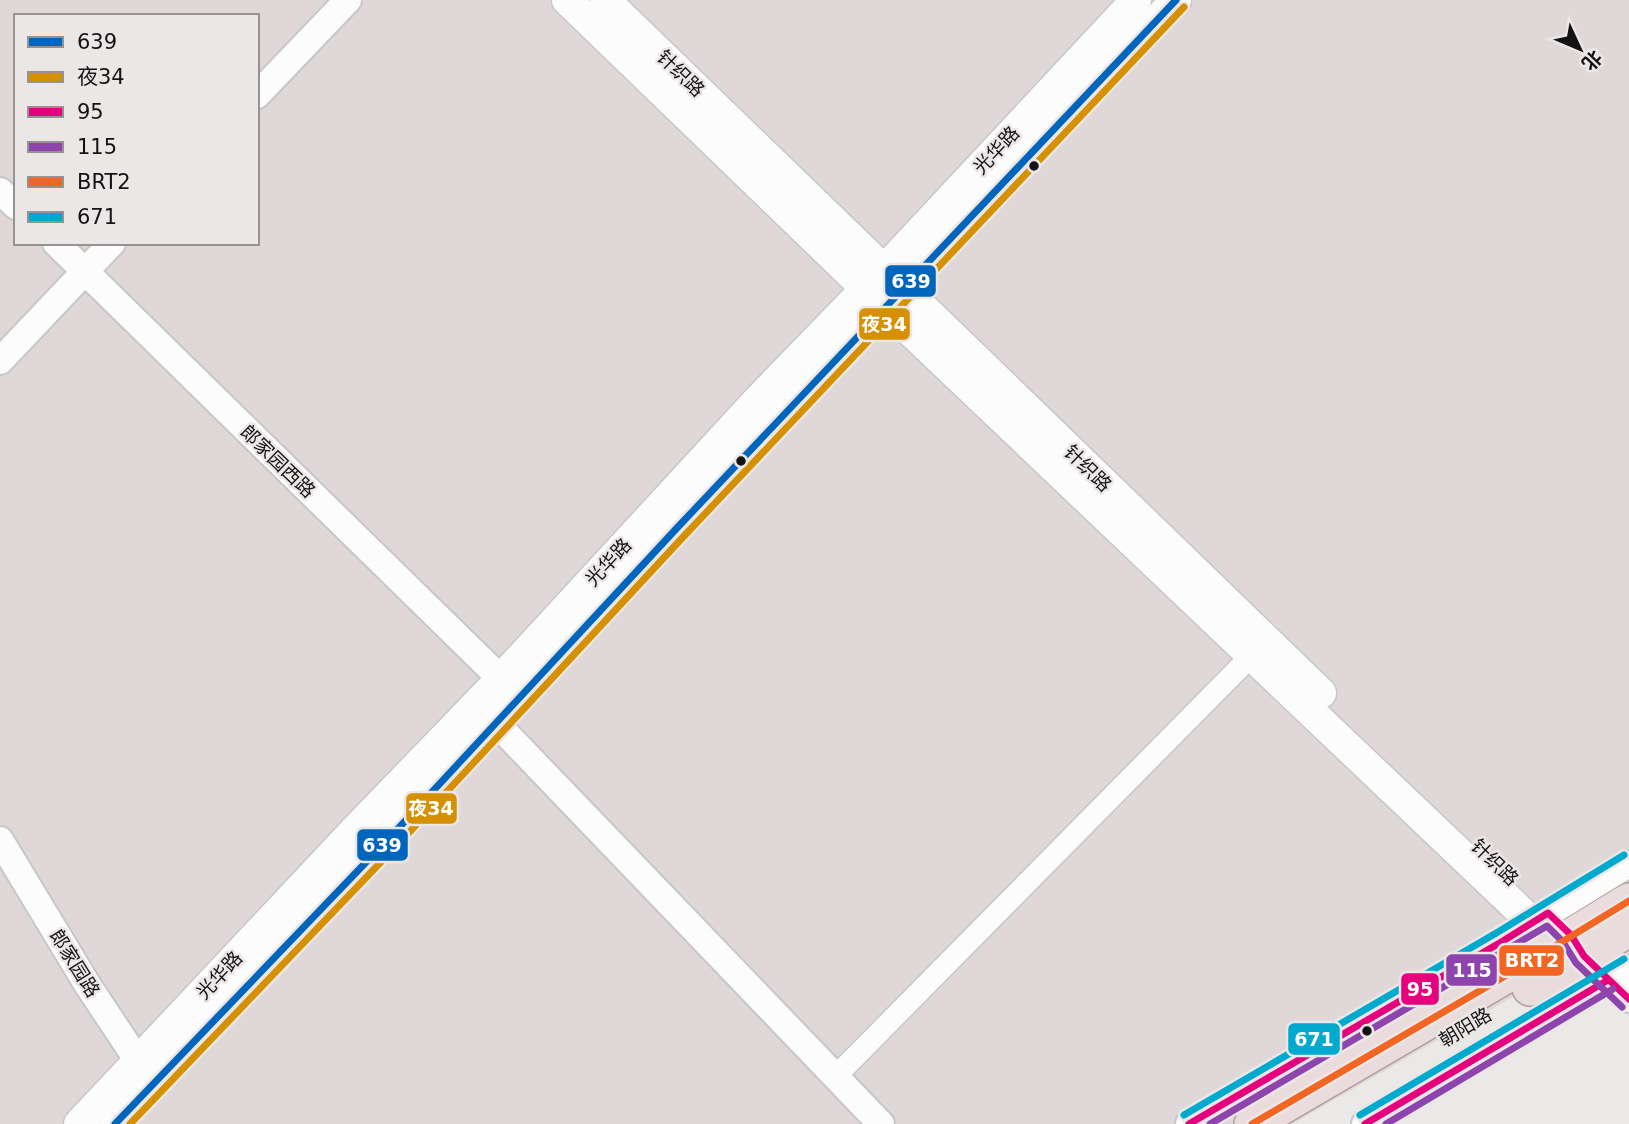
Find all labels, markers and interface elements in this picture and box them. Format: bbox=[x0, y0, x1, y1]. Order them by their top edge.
legend bbox=[14, 14, 259, 245]
north arrow bbox=[1545, 14, 1615, 84]
text: 639 bbox=[77, 30, 117, 54]
street label: 针织路 bbox=[653, 45, 709, 101]
text: 北 bbox=[1578, 46, 1607, 75]
text: 夜34 bbox=[77, 65, 125, 89]
text: 95 bbox=[77, 100, 104, 124]
street label: 光华路 bbox=[969, 122, 1023, 178]
text: 115 bbox=[77, 135, 117, 159]
unlabelled marker bbox=[1027, 159, 1041, 173]
text: BRT2 bbox=[77, 170, 131, 194]
text: 671 bbox=[77, 205, 117, 229]
line badge: 639 bbox=[884, 264, 937, 298]
text: 639 bbox=[891, 270, 931, 292]
line badge: 夜34 bbox=[858, 307, 911, 341]
text: 夜34 bbox=[861, 313, 907, 335]
street label: 郎家园西路 bbox=[236, 420, 320, 502]
street label: 针织路 bbox=[1060, 440, 1116, 496]
unlabelled marker bbox=[734, 454, 748, 468]
street label: 光华路 bbox=[581, 534, 635, 590]
line badge: 夜34 bbox=[405, 792, 458, 825]
text: 夜34 bbox=[408, 797, 454, 819]
line badge: 639 bbox=[356, 828, 409, 862]
text: 639 bbox=[362, 834, 402, 856]
street label: 针织路 bbox=[1467, 834, 1523, 890]
street label: 郎家园路 bbox=[46, 925, 104, 1001]
line badge: BRT2 bbox=[1498, 944, 1565, 977]
street label: 光华路 bbox=[192, 947, 246, 1003]
text: BRT2 bbox=[1505, 949, 1559, 971]
line badge: 115 bbox=[1445, 953, 1498, 987]
text: 115 bbox=[1452, 959, 1492, 981]
line badge: 95 bbox=[1400, 972, 1440, 1006]
text: 95 bbox=[1407, 978, 1433, 1000]
street label: 朝阳路 bbox=[1435, 1003, 1495, 1051]
line badge: 671 bbox=[1287, 1022, 1341, 1056]
unlabelled marker bbox=[1360, 1024, 1374, 1038]
text: 671 bbox=[1294, 1028, 1334, 1050]

